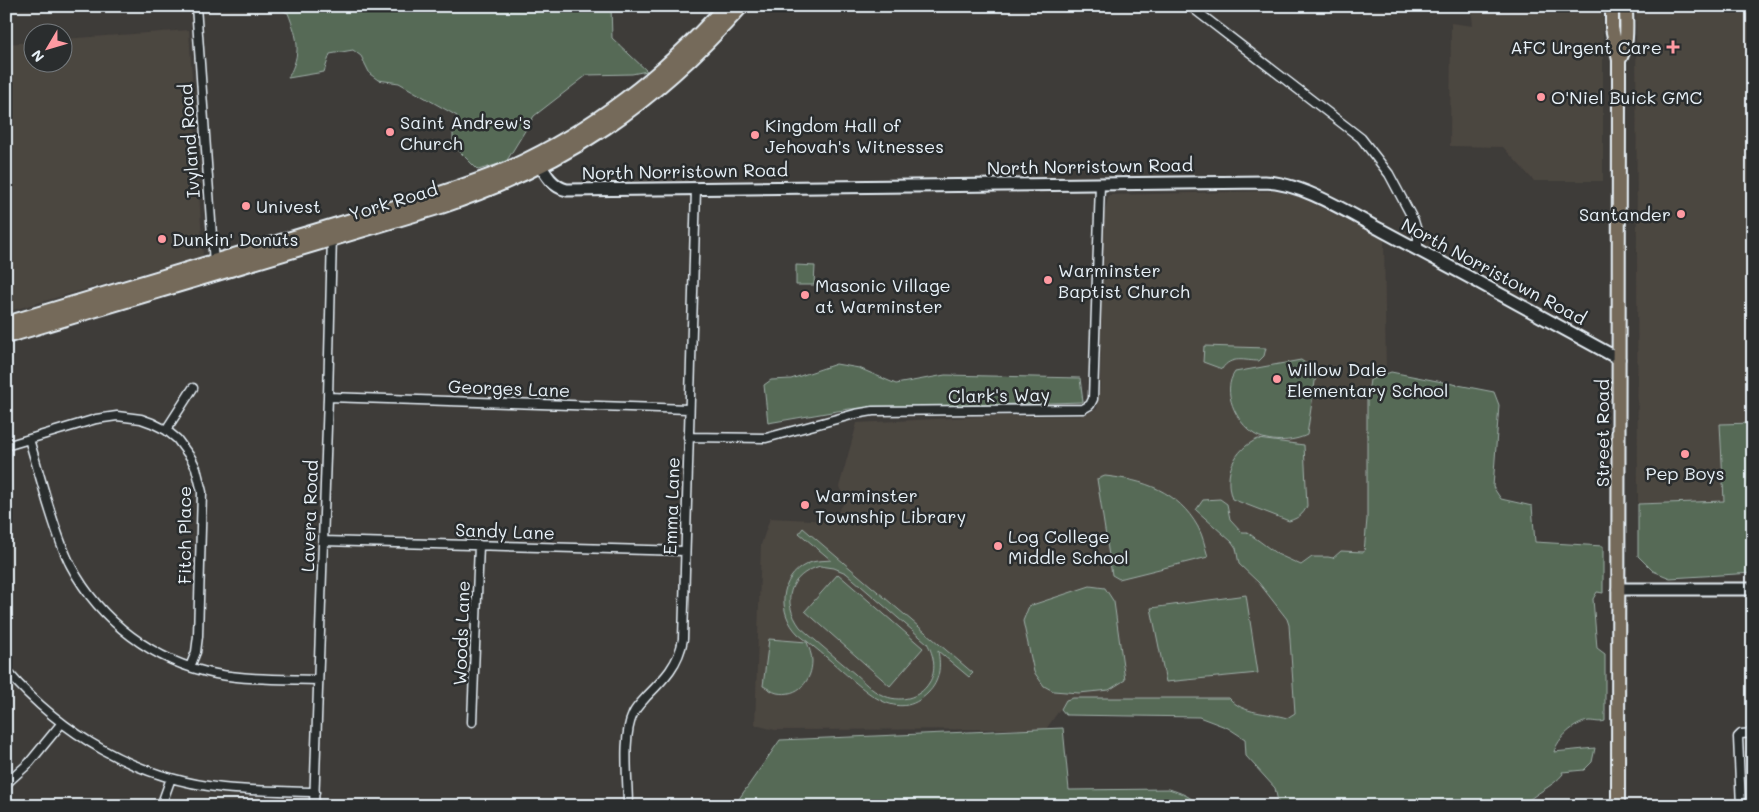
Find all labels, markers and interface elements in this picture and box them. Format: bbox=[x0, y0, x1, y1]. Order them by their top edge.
north arrow bbox=[22, 22, 72, 72]
place label: AFC Urgent Care bbox=[1510, 35, 1662, 59]
marker: AFC Urgent Care bbox=[1666, 40, 1680, 54]
text: N bbox=[27, 46, 48, 66]
street label: Ivyland Road bbox=[173, 83, 205, 199]
place label: O'Niel Buick GMC bbox=[1551, 85, 1703, 109]
marker: O'Niel Buick GMC bbox=[1535, 91, 1547, 103]
place label: Saint Andrew's Church bbox=[400, 110, 531, 155]
place label: Kingdom Hall of Jehovah's Witnesses bbox=[765, 113, 944, 158]
marker: Saint Andrew's Church bbox=[384, 126, 396, 138]
marker: Kingdom Hall of Jehovah's Witnesses bbox=[749, 129, 761, 141]
street label: North Norristown Road bbox=[987, 152, 1193, 180]
street label: North Norristown Road bbox=[582, 157, 788, 185]
street label: York Road bbox=[346, 176, 440, 226]
place label: Univest bbox=[256, 194, 321, 218]
marker: Univest bbox=[240, 200, 252, 212]
place label: Santander bbox=[1579, 202, 1671, 226]
marker: Santander bbox=[1675, 208, 1687, 220]
street label: North Norristown Road bbox=[1397, 212, 1591, 330]
place label: Dunkin' Donuts bbox=[172, 227, 299, 251]
marker: Dunkin' Donuts bbox=[156, 233, 168, 245]
place label: Warminster Baptist Church bbox=[1058, 258, 1190, 303]
place label: Masonic Village at Warminster bbox=[815, 273, 951, 318]
marker: Warminster Baptist Church bbox=[1042, 274, 1054, 286]
marker: Masonic Village at Warminster bbox=[799, 289, 811, 301]
place label: Willow Dale Elementary School bbox=[1287, 357, 1449, 402]
marker: Willow Dale Elementary School bbox=[1271, 373, 1283, 385]
street label: Georges Lane bbox=[448, 374, 570, 402]
street label: Street Road bbox=[1590, 379, 1614, 487]
street label: Clark's Way bbox=[948, 382, 1050, 408]
marker: Pep Boys bbox=[1679, 448, 1691, 460]
street label: Emma Lane bbox=[657, 457, 685, 555]
street label: Lavera Road bbox=[295, 460, 323, 572]
place label: Pep Boys bbox=[1645, 461, 1725, 485]
place label: Warminster Township Library bbox=[815, 483, 966, 528]
street label: Fitch Place bbox=[172, 486, 196, 584]
marker: Warminster Township Library bbox=[799, 499, 811, 511]
street label: Sandy Lane bbox=[455, 517, 555, 545]
place label: Log College Middle School bbox=[1008, 524, 1129, 569]
marker: Log College Middle School bbox=[992, 540, 1004, 552]
street label: Woods Lane bbox=[447, 580, 475, 686]

